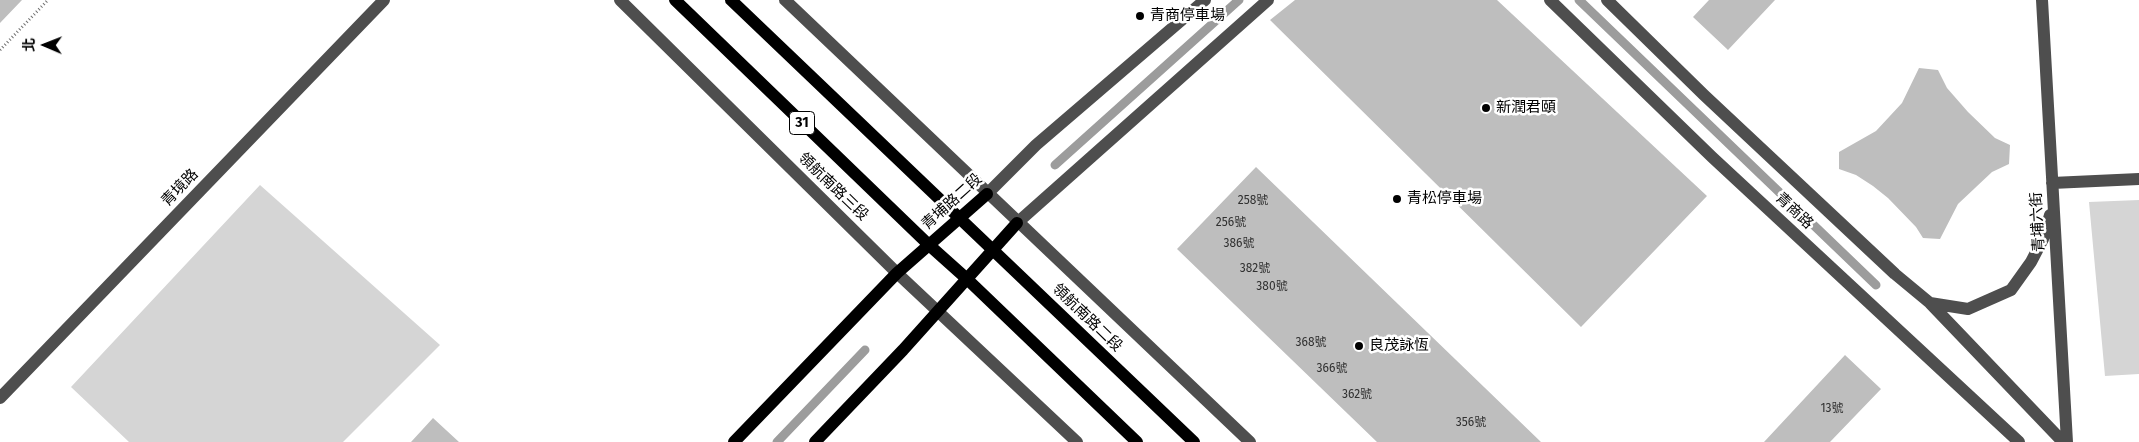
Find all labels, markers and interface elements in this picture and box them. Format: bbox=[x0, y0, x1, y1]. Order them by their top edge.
place label: 青商停車場 bbox=[1150, 7, 1225, 25]
marker: 青商停車場 bbox=[1134, 10, 1146, 22]
north arrow bbox=[20, 20, 70, 70]
text: 北 bbox=[21, 38, 38, 52]
place label: 新潤君頤 bbox=[1496, 99, 1556, 117]
marker: 新潤君頤 bbox=[1480, 102, 1492, 114]
road number: 31 bbox=[790, 112, 814, 134]
street label: 領航南路三段 bbox=[794, 149, 872, 225]
street label: 青境路 bbox=[158, 166, 202, 210]
street label: 青埔路二段 bbox=[918, 170, 986, 234]
street label: 青商路 bbox=[1771, 189, 1817, 233]
place label: 青松停車場 bbox=[1407, 190, 1482, 208]
street label: 青埔六街 bbox=[2027, 192, 2049, 252]
marker: 青松停車場 bbox=[1391, 193, 1403, 205]
house number: 258號 bbox=[1238, 194, 1268, 208]
house number: 256號 bbox=[1216, 216, 1246, 230]
house number: 386號 bbox=[1224, 237, 1254, 251]
house number: 382號 bbox=[1240, 262, 1270, 276]
street label: 領航南路二段 bbox=[1048, 280, 1126, 356]
house number: 380號 bbox=[1256, 280, 1288, 294]
house number: 368號 bbox=[1296, 336, 1326, 350]
place label: 良茂詠恆 bbox=[1369, 337, 1429, 355]
marker: 良茂詠恆 bbox=[1353, 340, 1365, 352]
house number: 366號 bbox=[1317, 362, 1347, 376]
house number: 362號 bbox=[1342, 388, 1372, 402]
house number: 13號 bbox=[1820, 402, 1844, 416]
house number: 356號 bbox=[1456, 416, 1486, 430]

